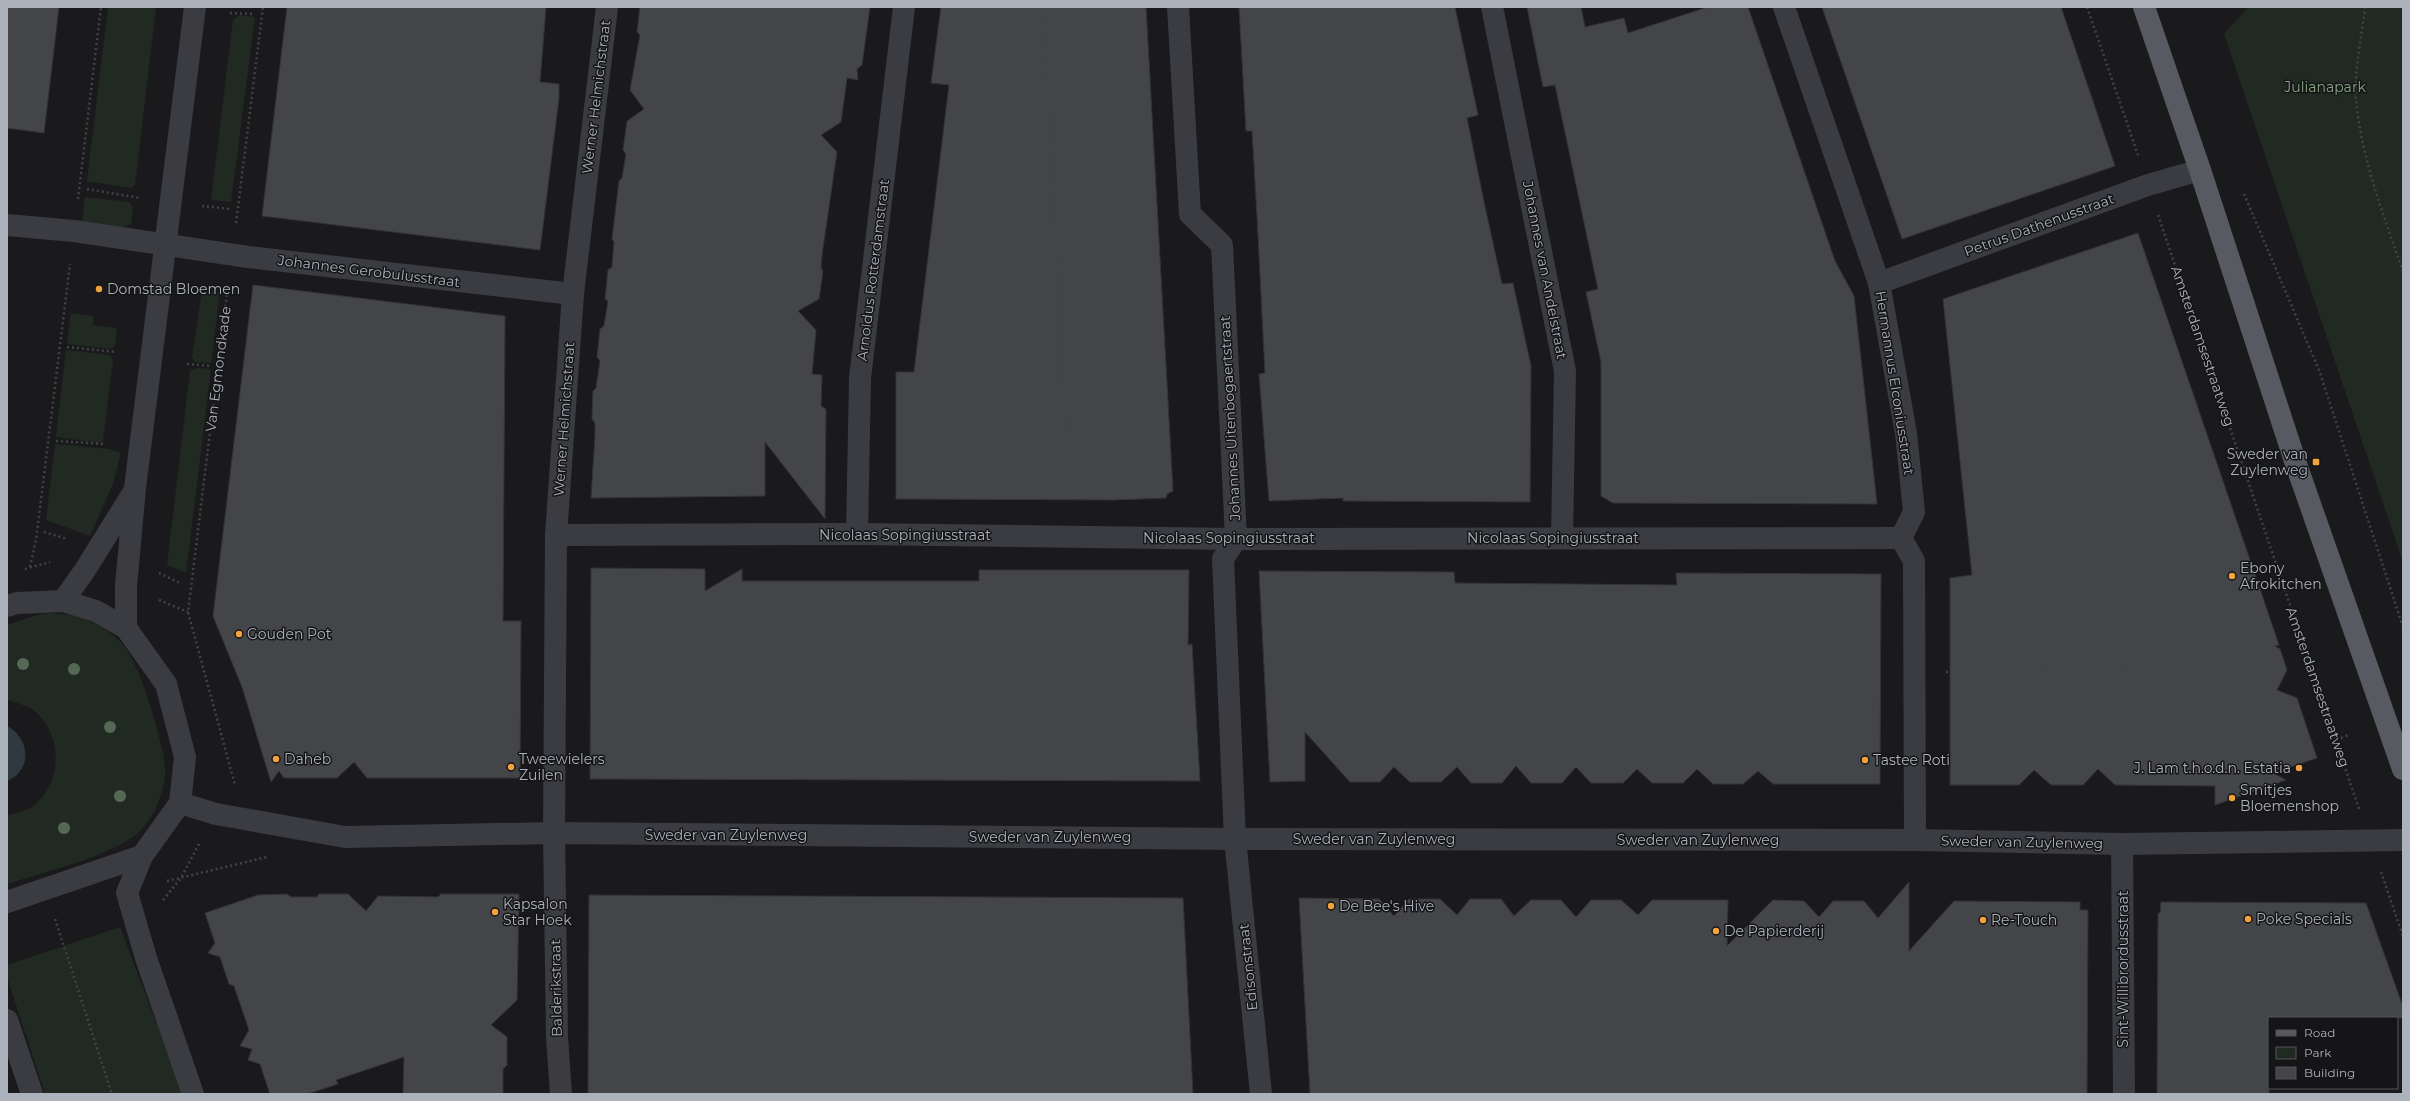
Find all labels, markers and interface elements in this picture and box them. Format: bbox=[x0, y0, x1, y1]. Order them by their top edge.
street label: Werner Helmichstraat bbox=[578, 19, 614, 175]
park label: Julianapark bbox=[2283, 78, 2366, 96]
street label: Arnoldus Rotterdamstraat bbox=[853, 178, 893, 362]
street label: Johannes van Andelstraat bbox=[1519, 178, 1571, 361]
street label: Petrus Dathenusstraat bbox=[1961, 189, 2117, 261]
street label: Johannes Gerobulusstraat bbox=[276, 251, 462, 291]
street label: Amsterdamsestraatweg bbox=[2167, 263, 2239, 429]
place label: Domstad Bloemen bbox=[107, 280, 240, 298]
marker: Domstad Bloemen bbox=[94, 284, 104, 294]
street label: Hermannus Elconiusstraat bbox=[1872, 290, 1919, 477]
street label: Van Egmondkade bbox=[201, 305, 235, 433]
street label: Johannes Uitenbogaertstraat bbox=[1216, 315, 1244, 522]
street label: Werner Helmichstraat bbox=[550, 341, 578, 497]
place label: Sweder van Zuylenweg bbox=[2227, 445, 2308, 479]
marker: Sweder van Zuylenweg bbox=[2311, 457, 2321, 467]
street label: Nicolaas Sopingiusstraat bbox=[819, 526, 991, 544]
street label: Nicolaas Sopingiusstraat bbox=[1143, 529, 1315, 547]
street label: Nicolaas Sopingiusstraat bbox=[1467, 529, 1639, 547]
place label: Ebony Afrokitchen bbox=[2240, 559, 2322, 593]
marker: Ebony Afrokitchen bbox=[2227, 571, 2237, 581]
street label: Amsterdamsestraatweg bbox=[2282, 604, 2354, 770]
place label: Gouden Pot bbox=[247, 625, 332, 643]
marker: Gouden Pot bbox=[234, 629, 244, 639]
place label: Daheb bbox=[284, 750, 331, 768]
place label: Tweewielers Zuilen bbox=[519, 750, 605, 784]
place label: Tastee Roti bbox=[1873, 751, 1950, 769]
marker: Daheb bbox=[271, 754, 281, 764]
marker: Tastee Roti bbox=[1860, 755, 1870, 765]
place label: J. Lam t.h.o.d.n. Estatia bbox=[2133, 759, 2291, 777]
marker: Tweewielers Zuilen bbox=[506, 762, 516, 772]
marker: J. Lam t.h.o.d.n. Estatia bbox=[2294, 763, 2304, 773]
place label: Smitjes Bloemenshop bbox=[2240, 781, 2339, 815]
marker: Smitjes Bloemenshop bbox=[2227, 793, 2237, 803]
street label: Sweder van Zuylenweg bbox=[645, 826, 807, 844]
street label: Sweder van Zuylenweg bbox=[969, 828, 1131, 846]
street label: Sweder van Zuylenweg bbox=[1293, 830, 1455, 848]
street label: Sweder van Zuylenweg bbox=[1617, 831, 1779, 849]
street label: Sweder van Zuylenweg bbox=[1941, 832, 2103, 852]
street label: Sint-Willibrordusstraat bbox=[2114, 890, 2132, 1048]
place label: Kapsalon Star Hoek bbox=[503, 895, 572, 929]
place label: De Bee's Hive bbox=[1339, 897, 1434, 915]
marker: De Bee's Hive bbox=[1326, 901, 1336, 911]
marker: Kapsalon Star Hoek bbox=[490, 907, 500, 917]
place label: Poke Specials bbox=[2256, 910, 2352, 928]
place label: Re-Touch bbox=[1991, 911, 2057, 929]
marker: Poke Specials bbox=[2243, 914, 2253, 924]
marker: Re-Touch bbox=[1978, 915, 1988, 925]
street label: Edisonstraat bbox=[1234, 922, 1262, 1011]
place label: De Papierderij bbox=[1724, 922, 1824, 940]
marker: De Papierderij bbox=[1711, 926, 1721, 936]
street label: Balderikstraat bbox=[546, 939, 566, 1037]
legend bbox=[2268, 1017, 2398, 1089]
text: Road bbox=[2304, 1025, 2335, 1040]
text: Park bbox=[2304, 1045, 2332, 1060]
text: Building bbox=[2304, 1065, 2355, 1080]

